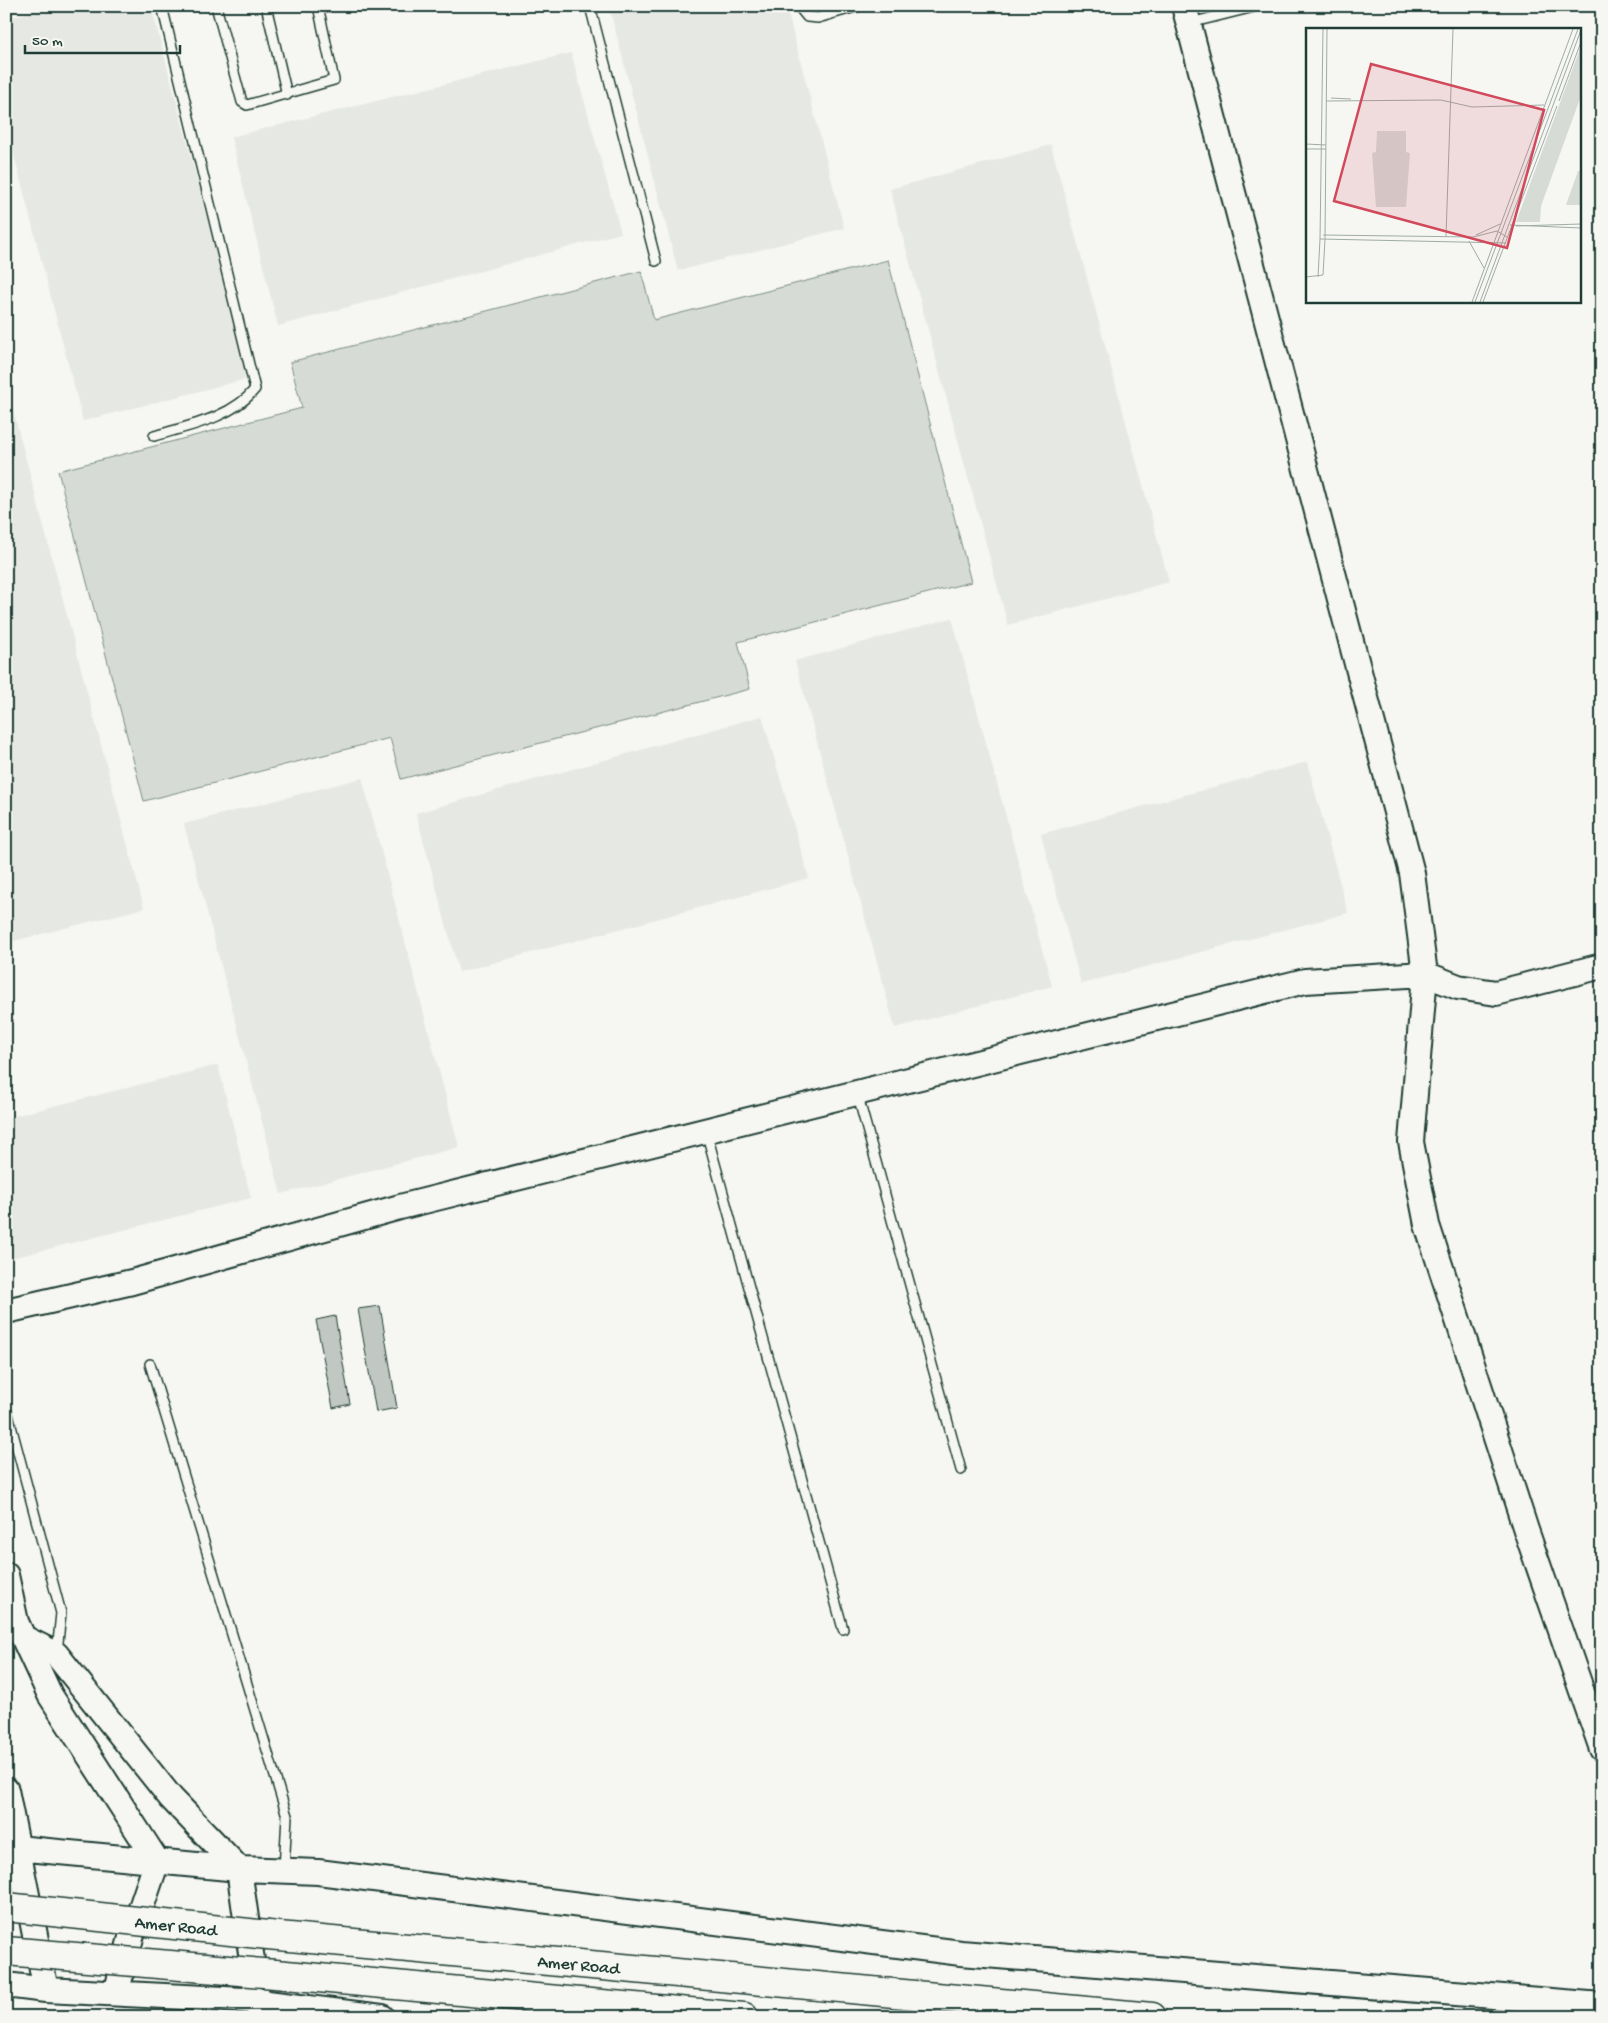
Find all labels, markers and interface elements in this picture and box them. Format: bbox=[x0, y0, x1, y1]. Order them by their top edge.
scale bar bbox=[25, 22, 180, 54]
inset map bbox=[1306, 28, 1580, 302]
text: 50 m bbox=[32, 33, 63, 51]
street label: Amer Road bbox=[134, 1913, 219, 1943]
street label: Amer Road bbox=[536, 1952, 622, 1981]

